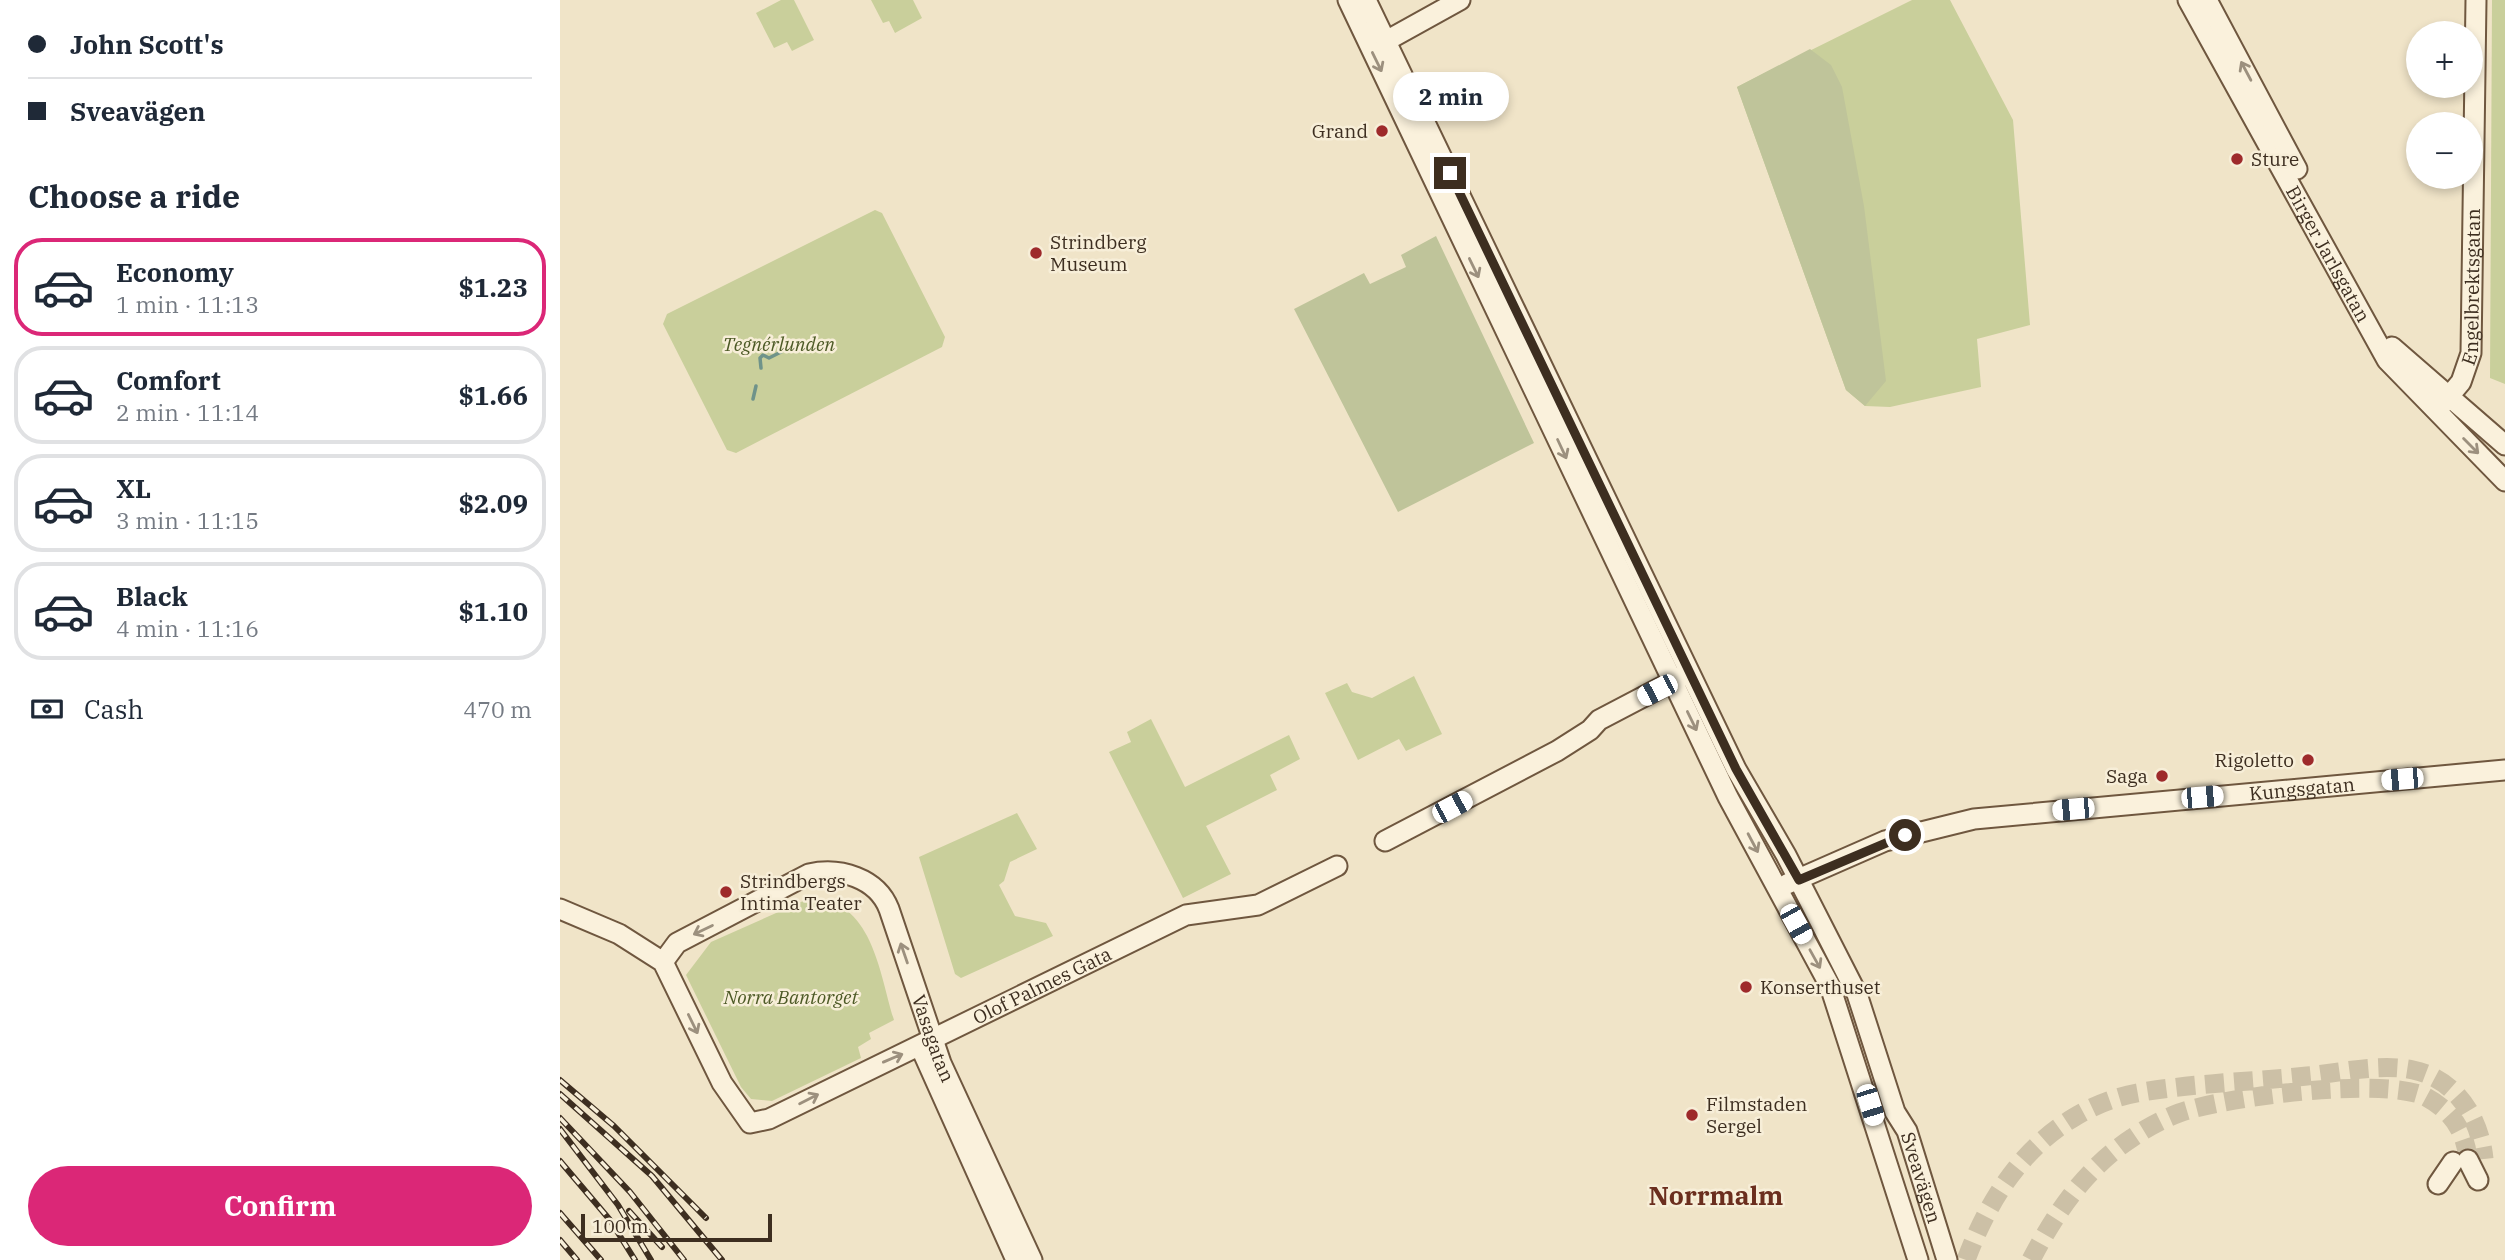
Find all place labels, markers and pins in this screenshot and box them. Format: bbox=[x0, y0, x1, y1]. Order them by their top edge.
place label: Grand bbox=[1312, 119, 1368, 143]
marker: Grand bbox=[1374, 123, 1390, 139]
place label: Sture bbox=[2251, 147, 2299, 171]
marker: Sture bbox=[2229, 151, 2245, 167]
place label: Strindberg Museum bbox=[1050, 230, 1147, 276]
marker: Strindberg Museum bbox=[1028, 245, 1044, 261]
place label: Rigoletto bbox=[2214, 748, 2294, 772]
marker: Rigoletto bbox=[2300, 752, 2316, 768]
place label: Saga bbox=[2106, 764, 2148, 788]
marker: Saga bbox=[2154, 768, 2170, 784]
place label: Strindbergs Intima Teater bbox=[740, 869, 862, 915]
marker: Strindbergs Intima Teater bbox=[718, 884, 734, 900]
place label: Konserthuset bbox=[1760, 975, 1881, 999]
marker: Konserthuset bbox=[1738, 979, 1754, 995]
place label: Filmstaden Sergel bbox=[1706, 1092, 1807, 1138]
marker: Filmstaden Sergel bbox=[1684, 1107, 1700, 1123]

